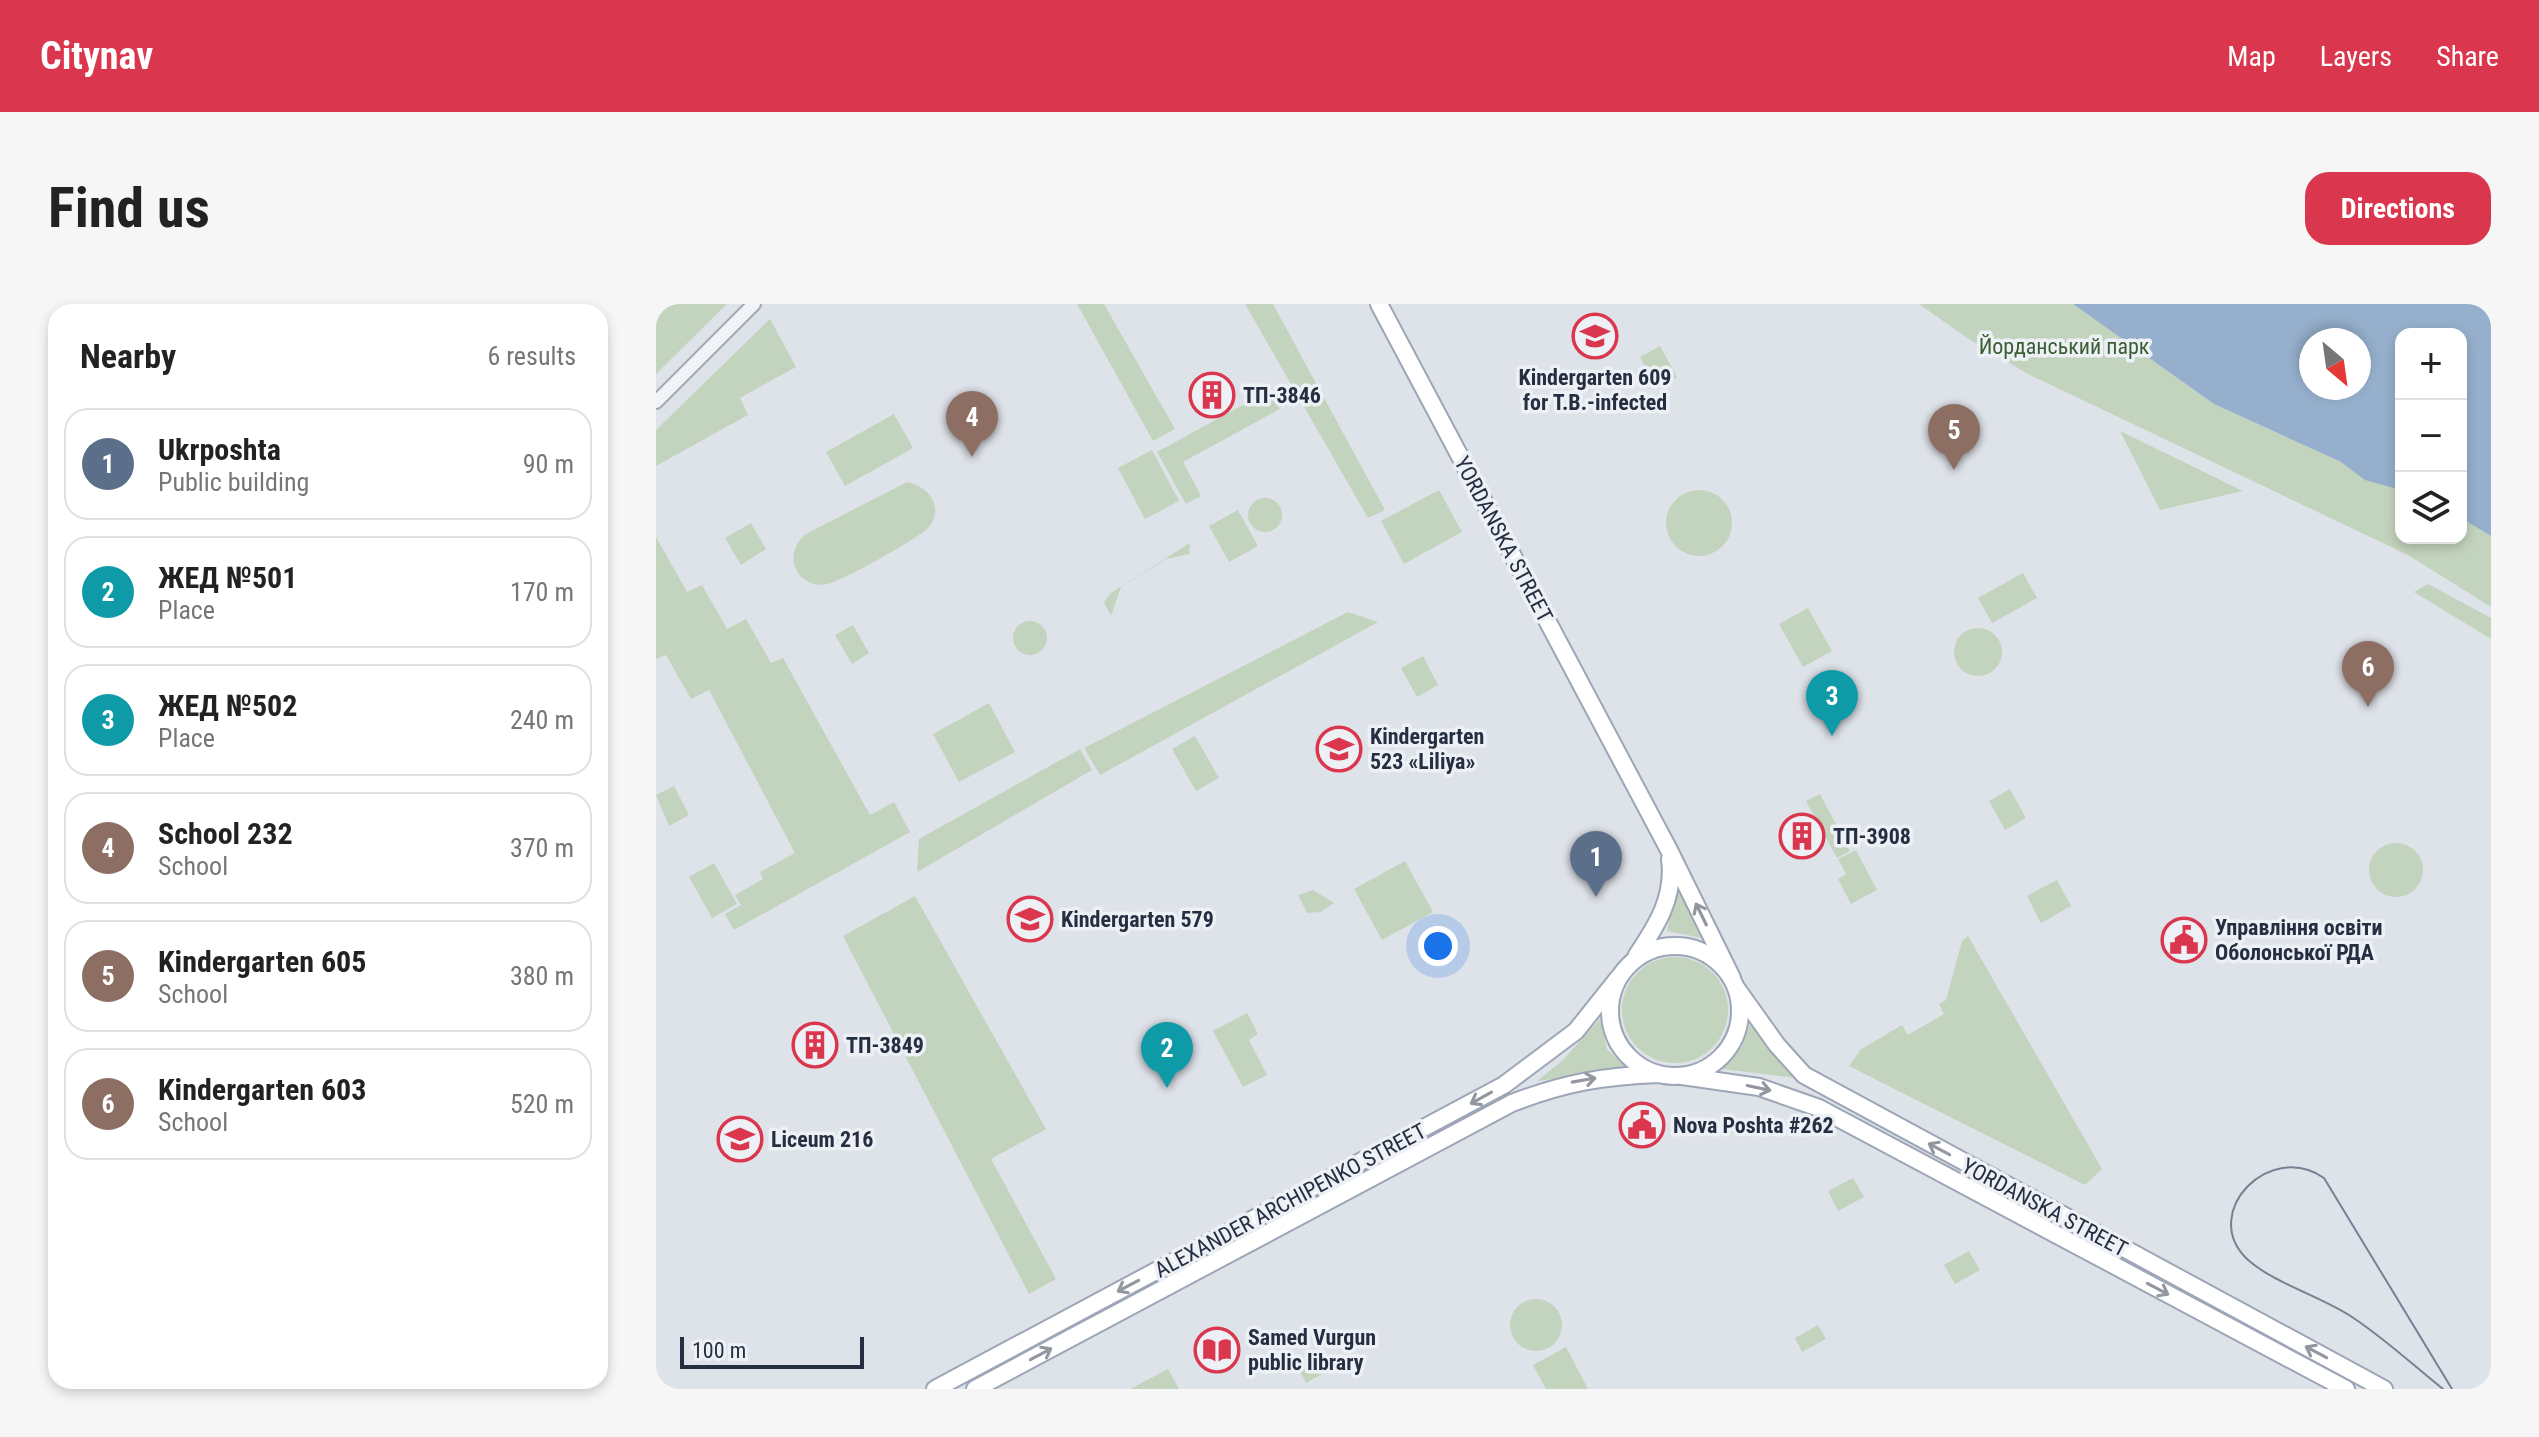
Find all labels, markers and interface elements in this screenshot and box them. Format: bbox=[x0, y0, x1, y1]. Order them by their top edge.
text: Citynav bbox=[40, 34, 153, 78]
text: Map bbox=[2227, 40, 2276, 73]
text: Layers bbox=[2320, 40, 2392, 73]
text: Share bbox=[2436, 40, 2499, 73]
button: Directions bbox=[2305, 172, 2491, 245]
text: Find us bbox=[48, 175, 210, 241]
school or university icon: Kindergarten 609 for T.B.-infected bbox=[1571, 312, 1619, 360]
north arrow bbox=[2299, 328, 2371, 400]
map controls bbox=[2395, 328, 2467, 544]
button: + bbox=[2395, 328, 2467, 400]
park label: Йорданський парк bbox=[1979, 334, 2150, 359]
text: Nearby bbox=[80, 336, 176, 376]
text: 6 results bbox=[487, 341, 576, 371]
place label: Kindergarten 609 for T.B.-infected bbox=[1519, 365, 1671, 415]
building icon: ТП-3846 bbox=[1188, 371, 1236, 419]
place label: ТП-3846 bbox=[1243, 383, 1321, 408]
pin: 4 bbox=[946, 391, 998, 457]
button: − bbox=[2395, 400, 2467, 472]
pin: 5 bbox=[1928, 404, 1980, 470]
text: Ukrposhta bbox=[158, 432, 281, 467]
text: 1 bbox=[101, 449, 115, 479]
text: 90 m bbox=[523, 449, 574, 479]
street label: YORDANSKA STREET bbox=[1449, 452, 1558, 626]
text: Public building bbox=[158, 467, 309, 497]
button: layers bbox=[2395, 472, 2467, 544]
text: ЖЕД №501 bbox=[158, 560, 297, 595]
text: 2 bbox=[101, 577, 115, 607]
text: 170 m bbox=[510, 577, 574, 607]
text: Place bbox=[158, 595, 215, 625]
pin: 6 bbox=[2342, 641, 2394, 707]
pin: 3 bbox=[1806, 670, 1858, 736]
text: ЖЕД №502 bbox=[158, 688, 297, 723]
text: 3 bbox=[101, 705, 115, 735]
text: 240 m bbox=[510, 705, 574, 735]
text: Place bbox=[158, 723, 215, 753]
place label: Kindergarten 523 «Liliya» bbox=[1370, 724, 1484, 774]
school or university icon: Kindergarten 523 «Liliya» bbox=[1315, 725, 1363, 773]
building icon: ТП-3908 bbox=[1778, 812, 1826, 860]
text: School 232 bbox=[158, 816, 293, 851]
place label: ТП-3908 bbox=[1833, 824, 1911, 849]
pin: 1 bbox=[1570, 831, 1622, 897]
text: 4 bbox=[101, 833, 115, 863]
text: 370 m bbox=[510, 833, 574, 863]
text: School bbox=[158, 851, 228, 881]
school or university icon: Kindergarten 579 bbox=[1006, 895, 1054, 943]
one-way arrow bbox=[1693, 902, 1708, 926]
place label: Kindergarten 579 bbox=[1061, 907, 1214, 932]
place label: Управління освіти Оболонської РДА bbox=[2215, 915, 2382, 965]
public building icon: Управління освіти Оболонської РДА bbox=[2160, 916, 2208, 964]
your location bbox=[1418, 926, 1458, 966]
text: Kindergarten 605 bbox=[158, 944, 366, 979]
text: 5 bbox=[101, 961, 115, 991]
text: 380 m bbox=[510, 961, 574, 991]
text: School bbox=[158, 979, 228, 1009]
building icon: ТП-3849 bbox=[791, 1021, 839, 1069]
pin: 2 bbox=[1141, 1022, 1193, 1088]
place label: ТП-3849 bbox=[846, 1033, 924, 1058]
one-way arrow bbox=[1571, 1071, 1596, 1086]
text: Kindergarten 603 bbox=[158, 1072, 366, 1107]
one-way arrow bbox=[1745, 1081, 1771, 1096]
text: 6 bbox=[101, 1089, 115, 1119]
text: 520 m bbox=[510, 1089, 574, 1119]
one-way arrow bbox=[1470, 1090, 1493, 1106]
public building icon: Nova Poshta #262 bbox=[1618, 1101, 1666, 1149]
text: School bbox=[158, 1107, 228, 1137]
place label: Nova Poshta #262 bbox=[1673, 1113, 1834, 1138]
school or university icon: Liceum 216 bbox=[716, 1115, 764, 1163]
street label: ALEXANDER ARCHIPENKO STREET bbox=[1150, 1118, 1430, 1283]
place label: Liceum 216 bbox=[771, 1127, 873, 1152]
one-way arrow bbox=[1927, 1141, 1951, 1157]
street label: YORDANSKA STREET bbox=[1958, 1153, 2132, 1262]
one-way arrow bbox=[1117, 1279, 1141, 1294]
one-way arrow bbox=[2146, 1281, 2169, 1297]
place label: Samed Vurgun public library bbox=[1248, 1325, 1376, 1375]
library icon: Samed Vurgun public library bbox=[1193, 1326, 1241, 1374]
scale bar bbox=[680, 1333, 864, 1369]
text: 100 m bbox=[692, 1338, 746, 1363]
one-way arrow bbox=[2304, 1344, 2328, 1359]
one-way arrow bbox=[1029, 1345, 1052, 1361]

